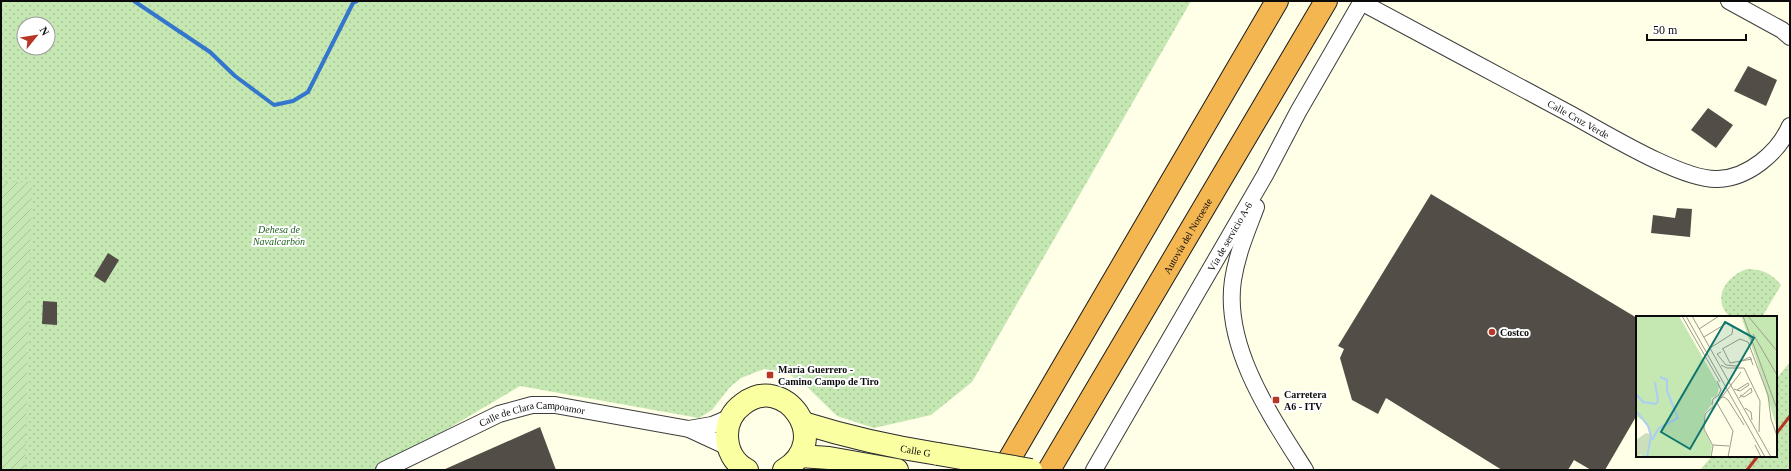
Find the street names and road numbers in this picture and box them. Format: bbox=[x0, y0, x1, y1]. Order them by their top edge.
street label: Calle Cruz Verde bbox=[1546, 97, 1612, 141]
street label: Autovía del Noroeste bbox=[1161, 196, 1214, 275]
street label: Vía de servicio A-6 bbox=[1205, 200, 1254, 273]
street label: Calle de Clara Campoamor bbox=[477, 399, 587, 428]
street label: Calle G bbox=[899, 442, 932, 458]

